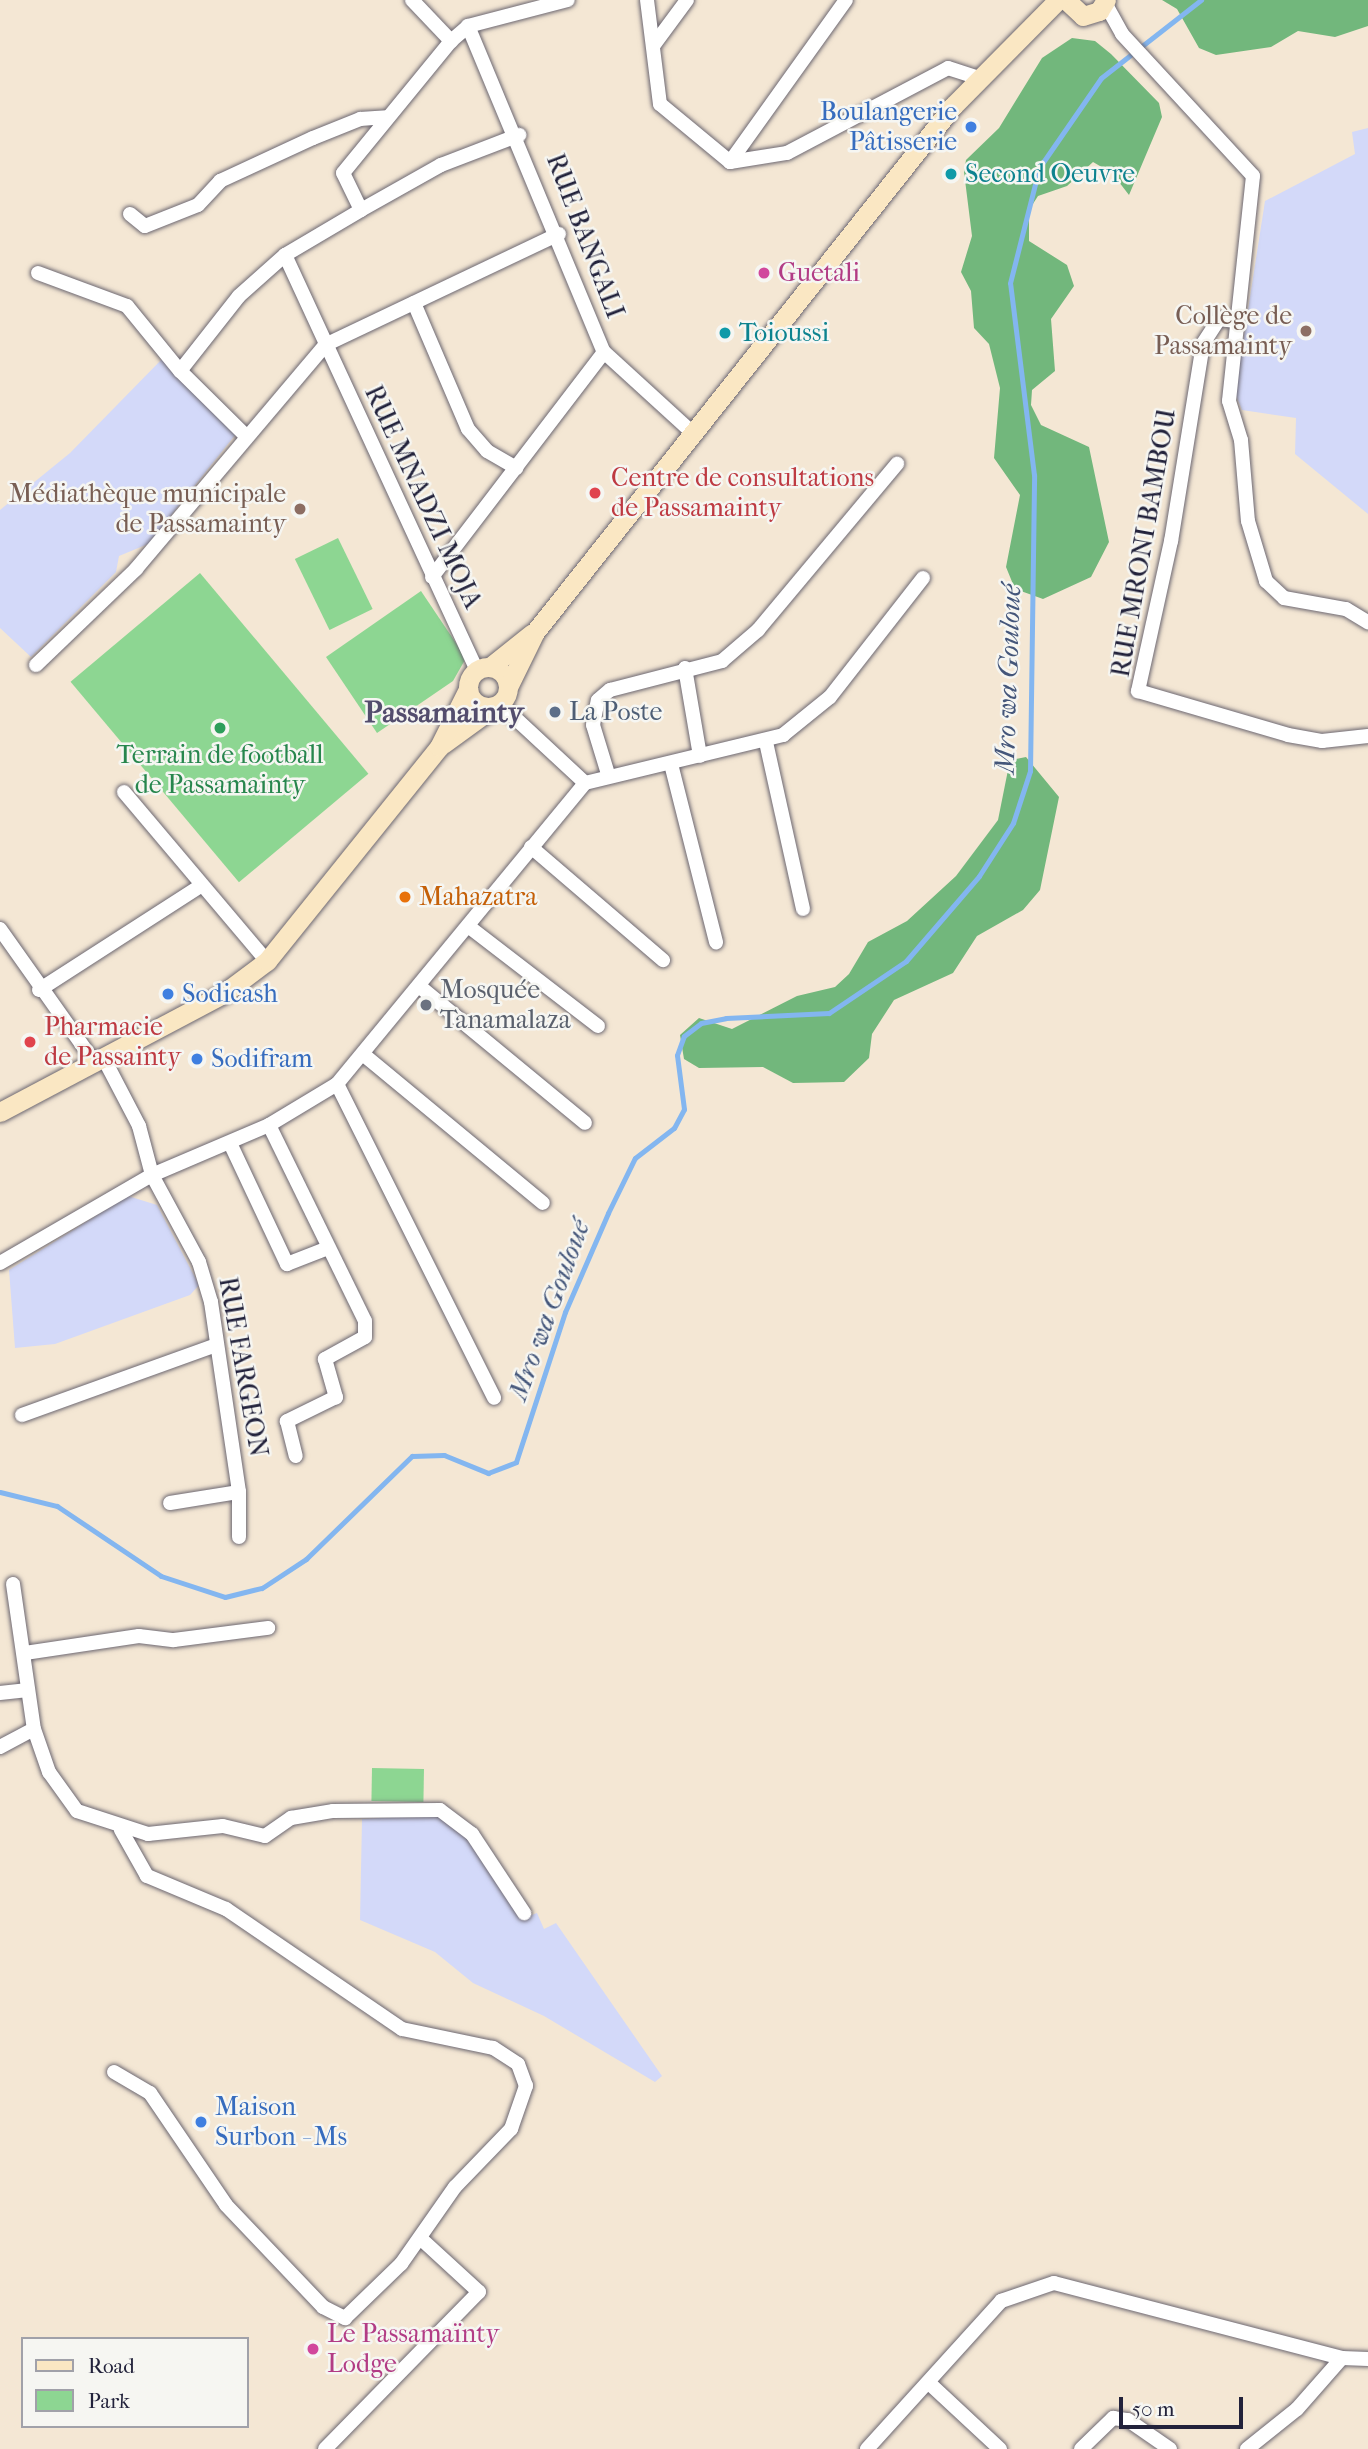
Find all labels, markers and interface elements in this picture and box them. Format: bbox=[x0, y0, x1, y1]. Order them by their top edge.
place label: Boulangerie Pâtisserie bbox=[820, 96, 957, 158]
marker: Boulangerie Pâtisserie bbox=[963, 119, 979, 135]
street label: RUE BANGALI bbox=[539, 149, 631, 323]
place label: Second Oeuvre bbox=[965, 158, 1135, 190]
marker: Second Oeuvre bbox=[943, 166, 959, 182]
place label: Guetali bbox=[778, 257, 860, 289]
marker: Guetali bbox=[756, 265, 772, 281]
place label: Collège de Passamainty bbox=[1154, 300, 1292, 362]
place label: Toioussi bbox=[739, 317, 829, 349]
marker: Collège de Passamainty bbox=[1298, 323, 1314, 339]
marker: Toioussi bbox=[717, 325, 733, 341]
street label: RUE MNADZI MOJA bbox=[358, 380, 488, 614]
street label: RUE MRONI BAMBOU bbox=[1105, 406, 1183, 680]
place label: Centre de consultations de Passamainty bbox=[611, 462, 874, 524]
place label: Médiathèque municipale de Passamainty bbox=[9, 478, 286, 540]
marker: Centre de consultations de Passamainty bbox=[585, 483, 605, 503]
marker: Médiathèque municipale de Passamainty bbox=[292, 501, 308, 517]
water label: Mro wa Gouloué bbox=[988, 584, 1028, 774]
district label: Passamainty bbox=[364, 695, 524, 731]
place label: La Poste bbox=[569, 696, 662, 728]
marker: La Poste bbox=[547, 704, 563, 720]
marker: Terrain de football de Passamainty bbox=[212, 720, 228, 736]
place label: Terrain de football de Passamainty bbox=[117, 739, 323, 800]
place label: Mahazatra bbox=[419, 881, 537, 913]
marker: Mahazatra bbox=[397, 889, 413, 905]
place label: Mosquée Tanamalaza bbox=[440, 974, 571, 1036]
place label: Sodicash bbox=[182, 978, 278, 1010]
marker: Sodicash bbox=[160, 986, 176, 1002]
marker: Mosquée Tanamalaza bbox=[418, 997, 434, 1013]
place label: Pharmacie de Passainty bbox=[44, 1011, 181, 1072]
marker: Pharmacie de Passainty bbox=[22, 1034, 38, 1050]
place label: Sodifram bbox=[211, 1043, 313, 1075]
marker: Sodifram bbox=[189, 1051, 205, 1067]
water label: Mro wa Gouloué bbox=[501, 1215, 597, 1405]
street label: RUE FARGEON bbox=[212, 1275, 274, 1459]
place label: Maison Surbon - Ms bbox=[215, 2091, 347, 2152]
marker: Maison Surbon - Ms bbox=[193, 2114, 209, 2130]
place label: Le Passamaïnty Lodge bbox=[327, 2318, 499, 2380]
legend bbox=[21, 2337, 248, 2428]
marker: Le Passamaïnty Lodge bbox=[305, 2341, 321, 2357]
text: Road bbox=[88, 2354, 135, 2378]
scale bar bbox=[1123, 2382, 1247, 2426]
text: Park bbox=[88, 2389, 130, 2413]
text: 50 m bbox=[1132, 2397, 1175, 2421]

